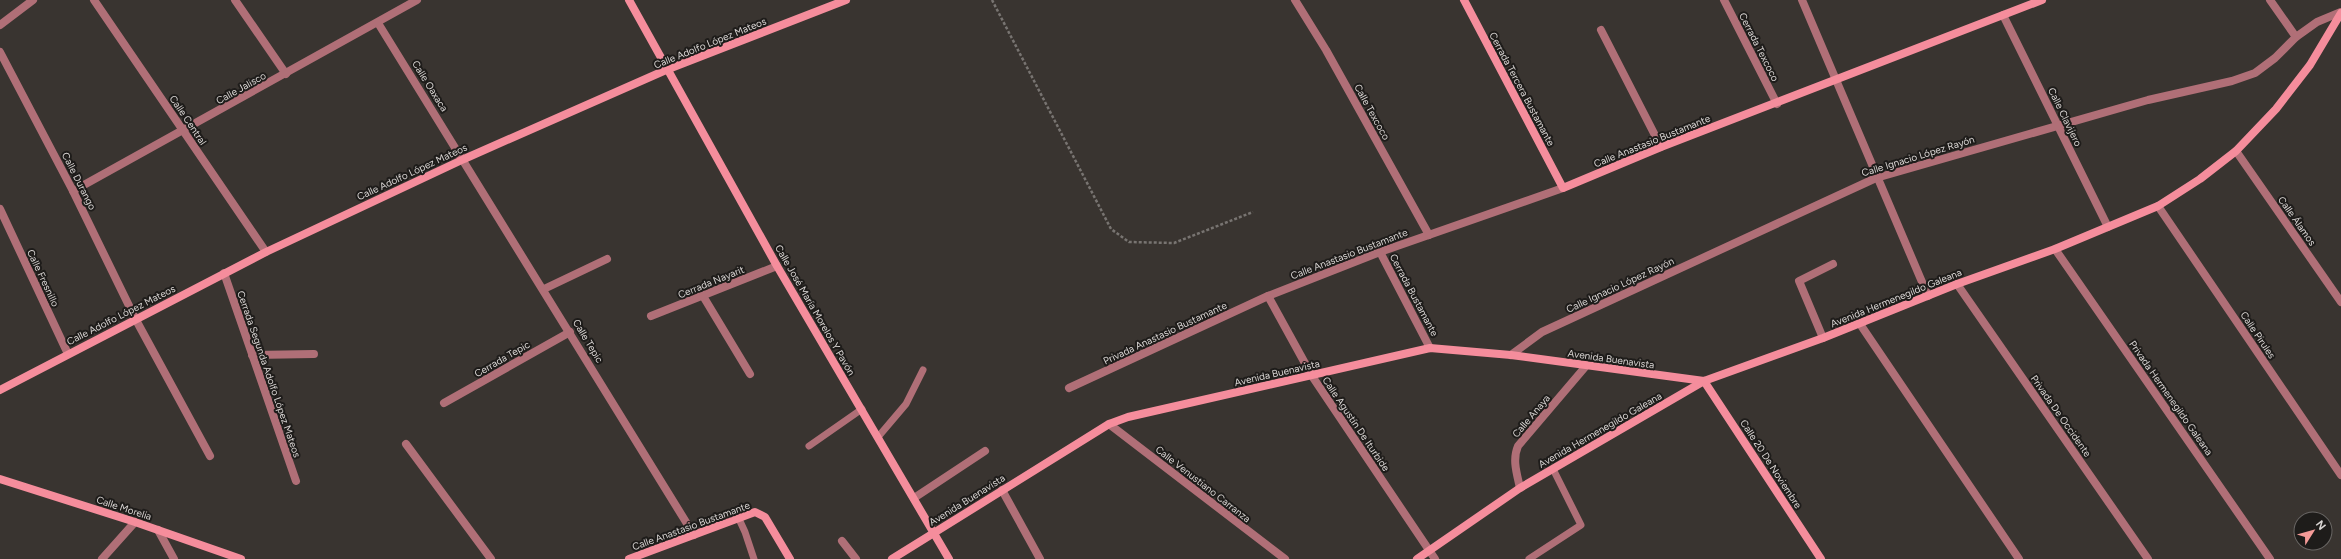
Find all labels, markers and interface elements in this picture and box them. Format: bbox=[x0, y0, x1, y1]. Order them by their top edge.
street label: Cerrada Texcoco bbox=[1736, 10, 1782, 84]
street label: Calle Adolfo López Mateos bbox=[652, 14, 768, 72]
street label: Cerrada Tercera Bustamante bbox=[1486, 30, 1558, 149]
street label: Calle Oaxaca bbox=[409, 58, 451, 114]
street label: Calle Jalisco bbox=[214, 69, 269, 107]
street label: Calle Texcoco bbox=[1351, 82, 1393, 142]
street label: Calle Clavijero bbox=[2045, 85, 2085, 149]
street label: Calle Central bbox=[167, 93, 209, 147]
street label: Calle Anastasio Bustamante bbox=[1592, 111, 1713, 170]
street label: Calle Ignacio López Rayón bbox=[1860, 132, 1976, 179]
street label: Calle Adolfo López Mateos bbox=[355, 141, 469, 203]
street label: Calle Durango bbox=[59, 150, 99, 212]
street label: Calle Álamos bbox=[2275, 194, 2319, 249]
street label: Calle Anastasio Bustamante bbox=[1289, 225, 1410, 282]
street label: Calle José María Morelos Y Pavón bbox=[772, 242, 858, 378]
street label: Calle Fresnillo bbox=[24, 247, 62, 309]
street label: Cerrada Bustamante bbox=[1387, 252, 1441, 339]
street label: Calle Ignacio López Rayón bbox=[1564, 254, 1676, 316]
street label: Cerrada Nayarit bbox=[676, 263, 746, 301]
street label: Avenida Hermenegildo Galeana bbox=[1828, 266, 1964, 330]
street label: Calle Adolfo López Mateos bbox=[65, 282, 178, 348]
street label: Cerrada Segunda Adolfo López Mateos bbox=[234, 289, 304, 459]
street label: Privada Anastasio Bustamante bbox=[1101, 298, 1229, 367]
street label: Calle Pirules bbox=[2238, 309, 2279, 361]
street label: Calle Tepic bbox=[570, 317, 606, 366]
street label: Cerrada Tepic bbox=[472, 338, 533, 380]
street label: Privada Hermenegildo Galeana bbox=[2126, 338, 2216, 458]
street label: Avenida Buenavista bbox=[1567, 346, 1655, 372]
street label: Avenida Buenavista bbox=[1233, 357, 1321, 389]
street label: Privada De Occidente bbox=[2028, 373, 2094, 460]
street label: Calle Agustín De Iturbide bbox=[1319, 374, 1393, 474]
street label: Avenida Hermenegildo Galeana bbox=[1536, 389, 1664, 471]
street label: Calle Anaya bbox=[1509, 392, 1553, 440]
street label: Calle 20 De Noviembre bbox=[1737, 417, 1805, 511]
street label: Calle Venustiano Carranza bbox=[1153, 443, 1253, 525]
street label: Avenida Buenavista bbox=[927, 471, 1007, 529]
street label: Calle Morelia bbox=[95, 493, 153, 523]
street label: Calle Anastasio Bustamante bbox=[630, 498, 752, 553]
north arrow bbox=[2293, 511, 2333, 551]
text: N bbox=[2313, 518, 2328, 533]

